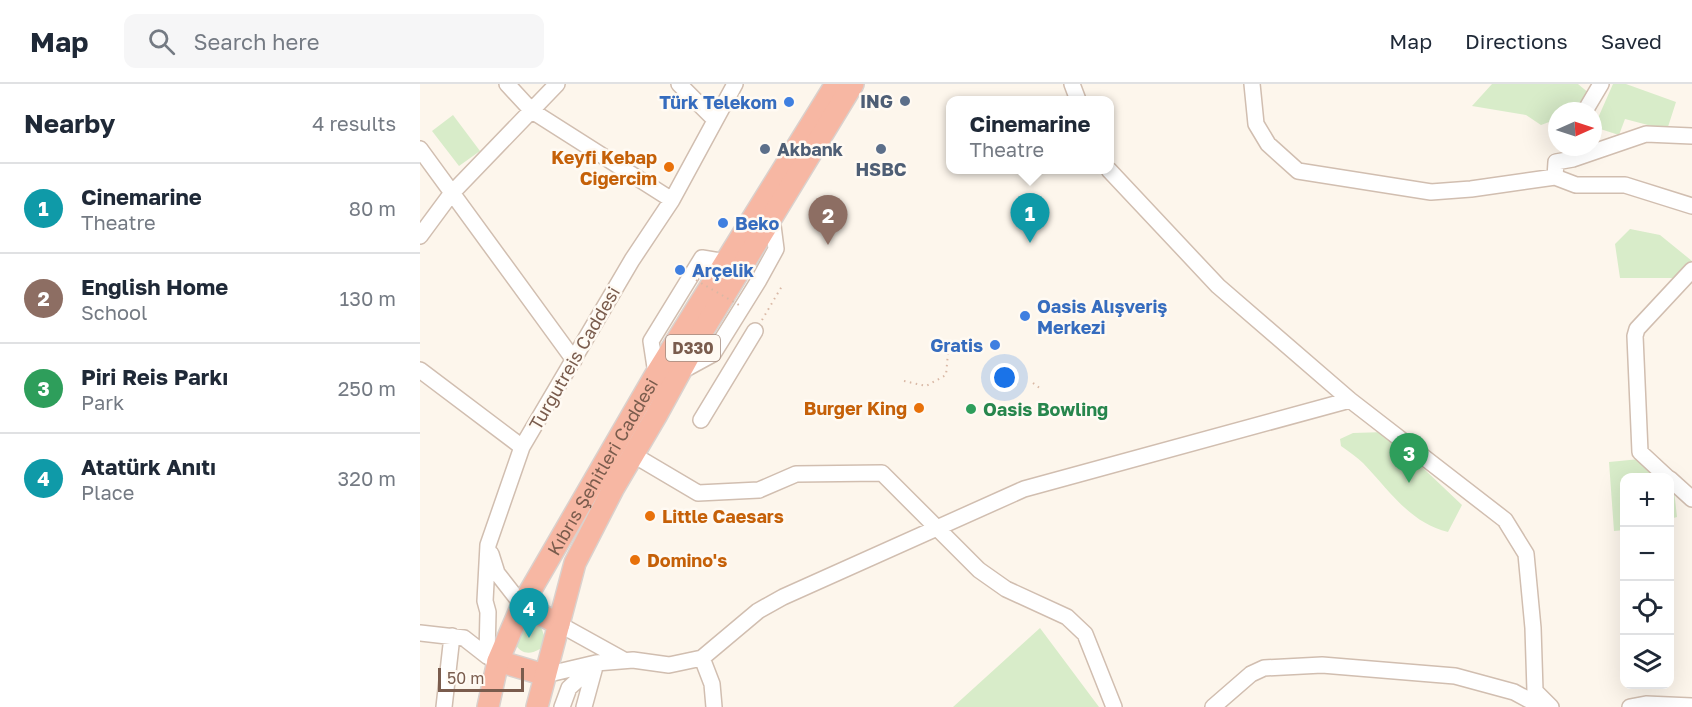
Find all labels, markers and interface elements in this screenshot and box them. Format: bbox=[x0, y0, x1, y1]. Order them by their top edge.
search box bbox=[124, 14, 544, 68]
text: Map bbox=[30, 25, 88, 58]
icon: search bbox=[145, 25, 178, 58]
text: Search here bbox=[193, 28, 319, 55]
text: Map bbox=[1389, 28, 1432, 54]
text: Directions bbox=[1465, 28, 1568, 54]
text: Saved bbox=[1601, 28, 1662, 54]
place label: ING bbox=[860, 90, 893, 112]
place label: Türk Telekom bbox=[659, 91, 777, 113]
marker: ING bbox=[898, 94, 912, 108]
marker: Türk Telekom bbox=[782, 95, 796, 109]
popup bbox=[946, 96, 1114, 174]
north arrow bbox=[1548, 102, 1602, 156]
text: Nearby bbox=[24, 108, 115, 139]
text: Cinemarine bbox=[970, 110, 1090, 137]
text: 4 results bbox=[312, 111, 396, 135]
text: Theatre bbox=[970, 137, 1044, 161]
place label: Akbank bbox=[777, 138, 844, 160]
marker: Akbank bbox=[758, 142, 772, 156]
marker: HSBC bbox=[874, 142, 888, 156]
place label: Keyfi Kebap Ciğercim bbox=[551, 146, 657, 189]
place label: HSBC bbox=[855, 158, 907, 180]
marker: Keyfi Kebap Ciğercim bbox=[662, 160, 676, 174]
text: Cinemarine bbox=[81, 183, 202, 210]
pin: 1 bbox=[1010, 194, 1050, 243]
text: 1 bbox=[38, 196, 49, 220]
text: 80 m bbox=[349, 196, 396, 220]
pin: 2 bbox=[808, 196, 848, 245]
text: Theatre bbox=[81, 210, 156, 234]
place label: Beko bbox=[735, 212, 779, 234]
marker: Beko bbox=[716, 216, 730, 230]
place label: Arçelik bbox=[692, 259, 754, 281]
marker: Arçelik bbox=[673, 263, 687, 277]
text: English Home bbox=[81, 273, 228, 300]
street label: Turgutreis Caddesi bbox=[524, 282, 624, 434]
text: 2 bbox=[37, 286, 50, 310]
text: 130 m bbox=[340, 286, 396, 310]
place label: Oasis Alışveriş Merkezi bbox=[1037, 295, 1167, 338]
text: School bbox=[81, 300, 147, 324]
marker: Oasis Alışveriş Merkezi bbox=[1018, 309, 1032, 323]
place label: Gratis bbox=[930, 334, 983, 356]
road number: D330 bbox=[666, 335, 720, 361]
marker: Gratis bbox=[988, 338, 1002, 352]
text: Piri Reis Parkı bbox=[81, 363, 228, 390]
your location bbox=[990, 363, 1019, 392]
street label: Kıbrıs Şehitleri Caddesi bbox=[542, 374, 662, 559]
text: 3 bbox=[37, 376, 50, 400]
text: 250 m bbox=[338, 376, 396, 400]
text: Park bbox=[81, 390, 124, 414]
place label: Burger King bbox=[804, 397, 907, 419]
place label: Oasis Bowling bbox=[983, 398, 1108, 420]
marker: Burger King bbox=[912, 401, 926, 415]
marker: Oasis Bowling bbox=[964, 402, 978, 416]
pin: 3 bbox=[1390, 434, 1428, 483]
text: Atatürk Anıtı bbox=[81, 453, 216, 480]
text: 4 bbox=[37, 466, 50, 490]
text: 320 m bbox=[338, 466, 396, 490]
map controls bbox=[1620, 473, 1674, 689]
button: + bbox=[1620, 473, 1674, 527]
text: Place bbox=[81, 480, 134, 504]
place label: Little Caesars bbox=[662, 505, 784, 527]
marker: Little Caesars bbox=[643, 509, 657, 523]
button: − bbox=[1620, 527, 1674, 581]
place label: Domino's bbox=[647, 549, 727, 571]
marker: Domino's bbox=[628, 553, 642, 567]
button: locate bbox=[1620, 581, 1674, 635]
pin: 4 bbox=[510, 588, 548, 638]
button: layers bbox=[1620, 635, 1674, 689]
scale bar bbox=[438, 665, 524, 692]
text: 50 m bbox=[447, 668, 484, 688]

